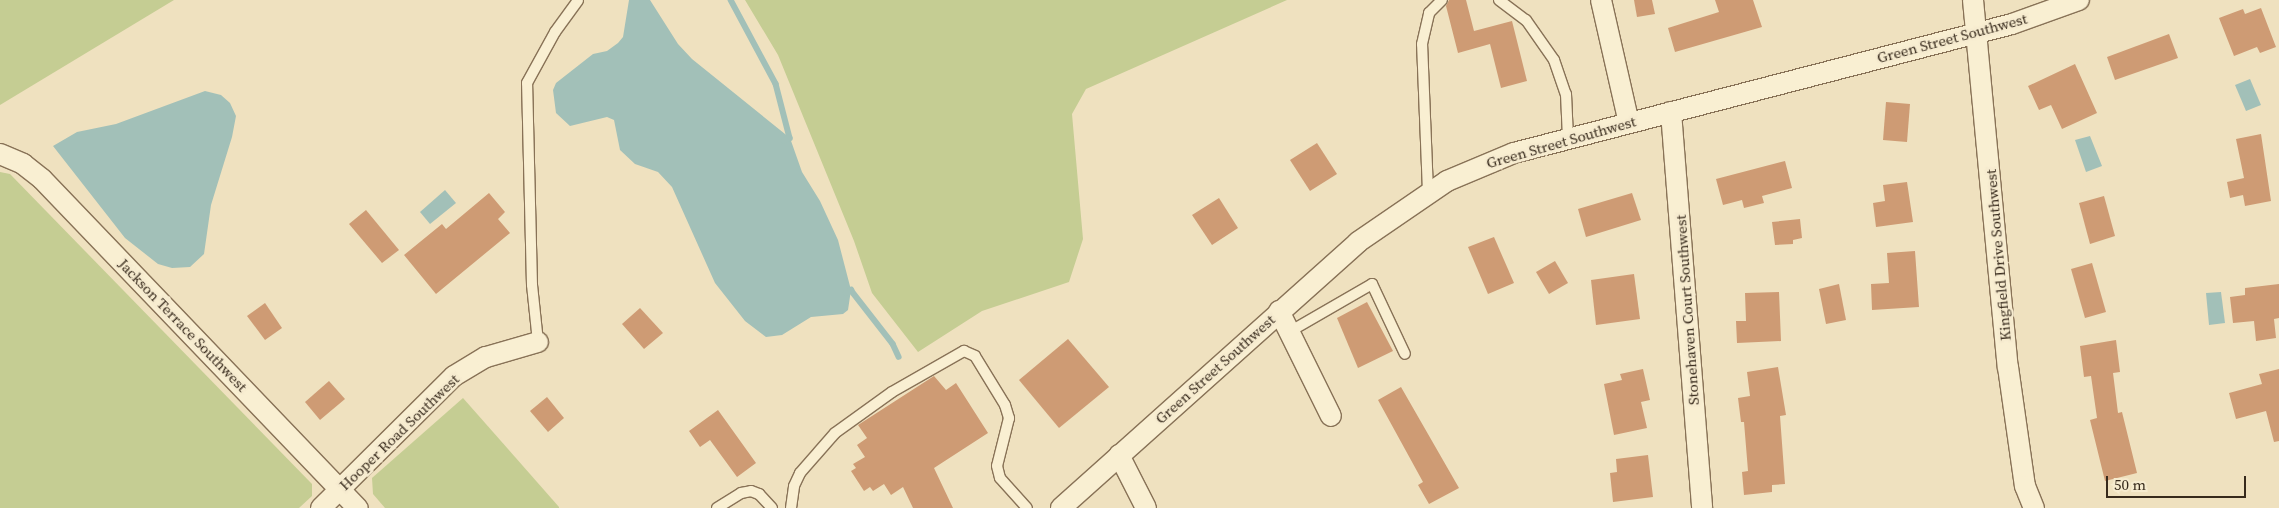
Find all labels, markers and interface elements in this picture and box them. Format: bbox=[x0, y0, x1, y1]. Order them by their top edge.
street label: Green Street Southwest bbox=[1875, 9, 2029, 67]
street label: Green Street Southwest bbox=[1484, 112, 1638, 172]
street label: Kingfield Drive Southwest bbox=[1982, 168, 2014, 342]
street label: Stonehaven Court Southwest bbox=[1671, 214, 1703, 406]
street label: Jackson Terrace Southwest bbox=[115, 255, 251, 395]
street label: Green Street Southwest bbox=[1151, 311, 1279, 427]
street label: Hooper Road Southwest bbox=[335, 370, 463, 494]
scale bar bbox=[2109, 466, 2249, 498]
text: 50 m bbox=[2114, 474, 2146, 495]

